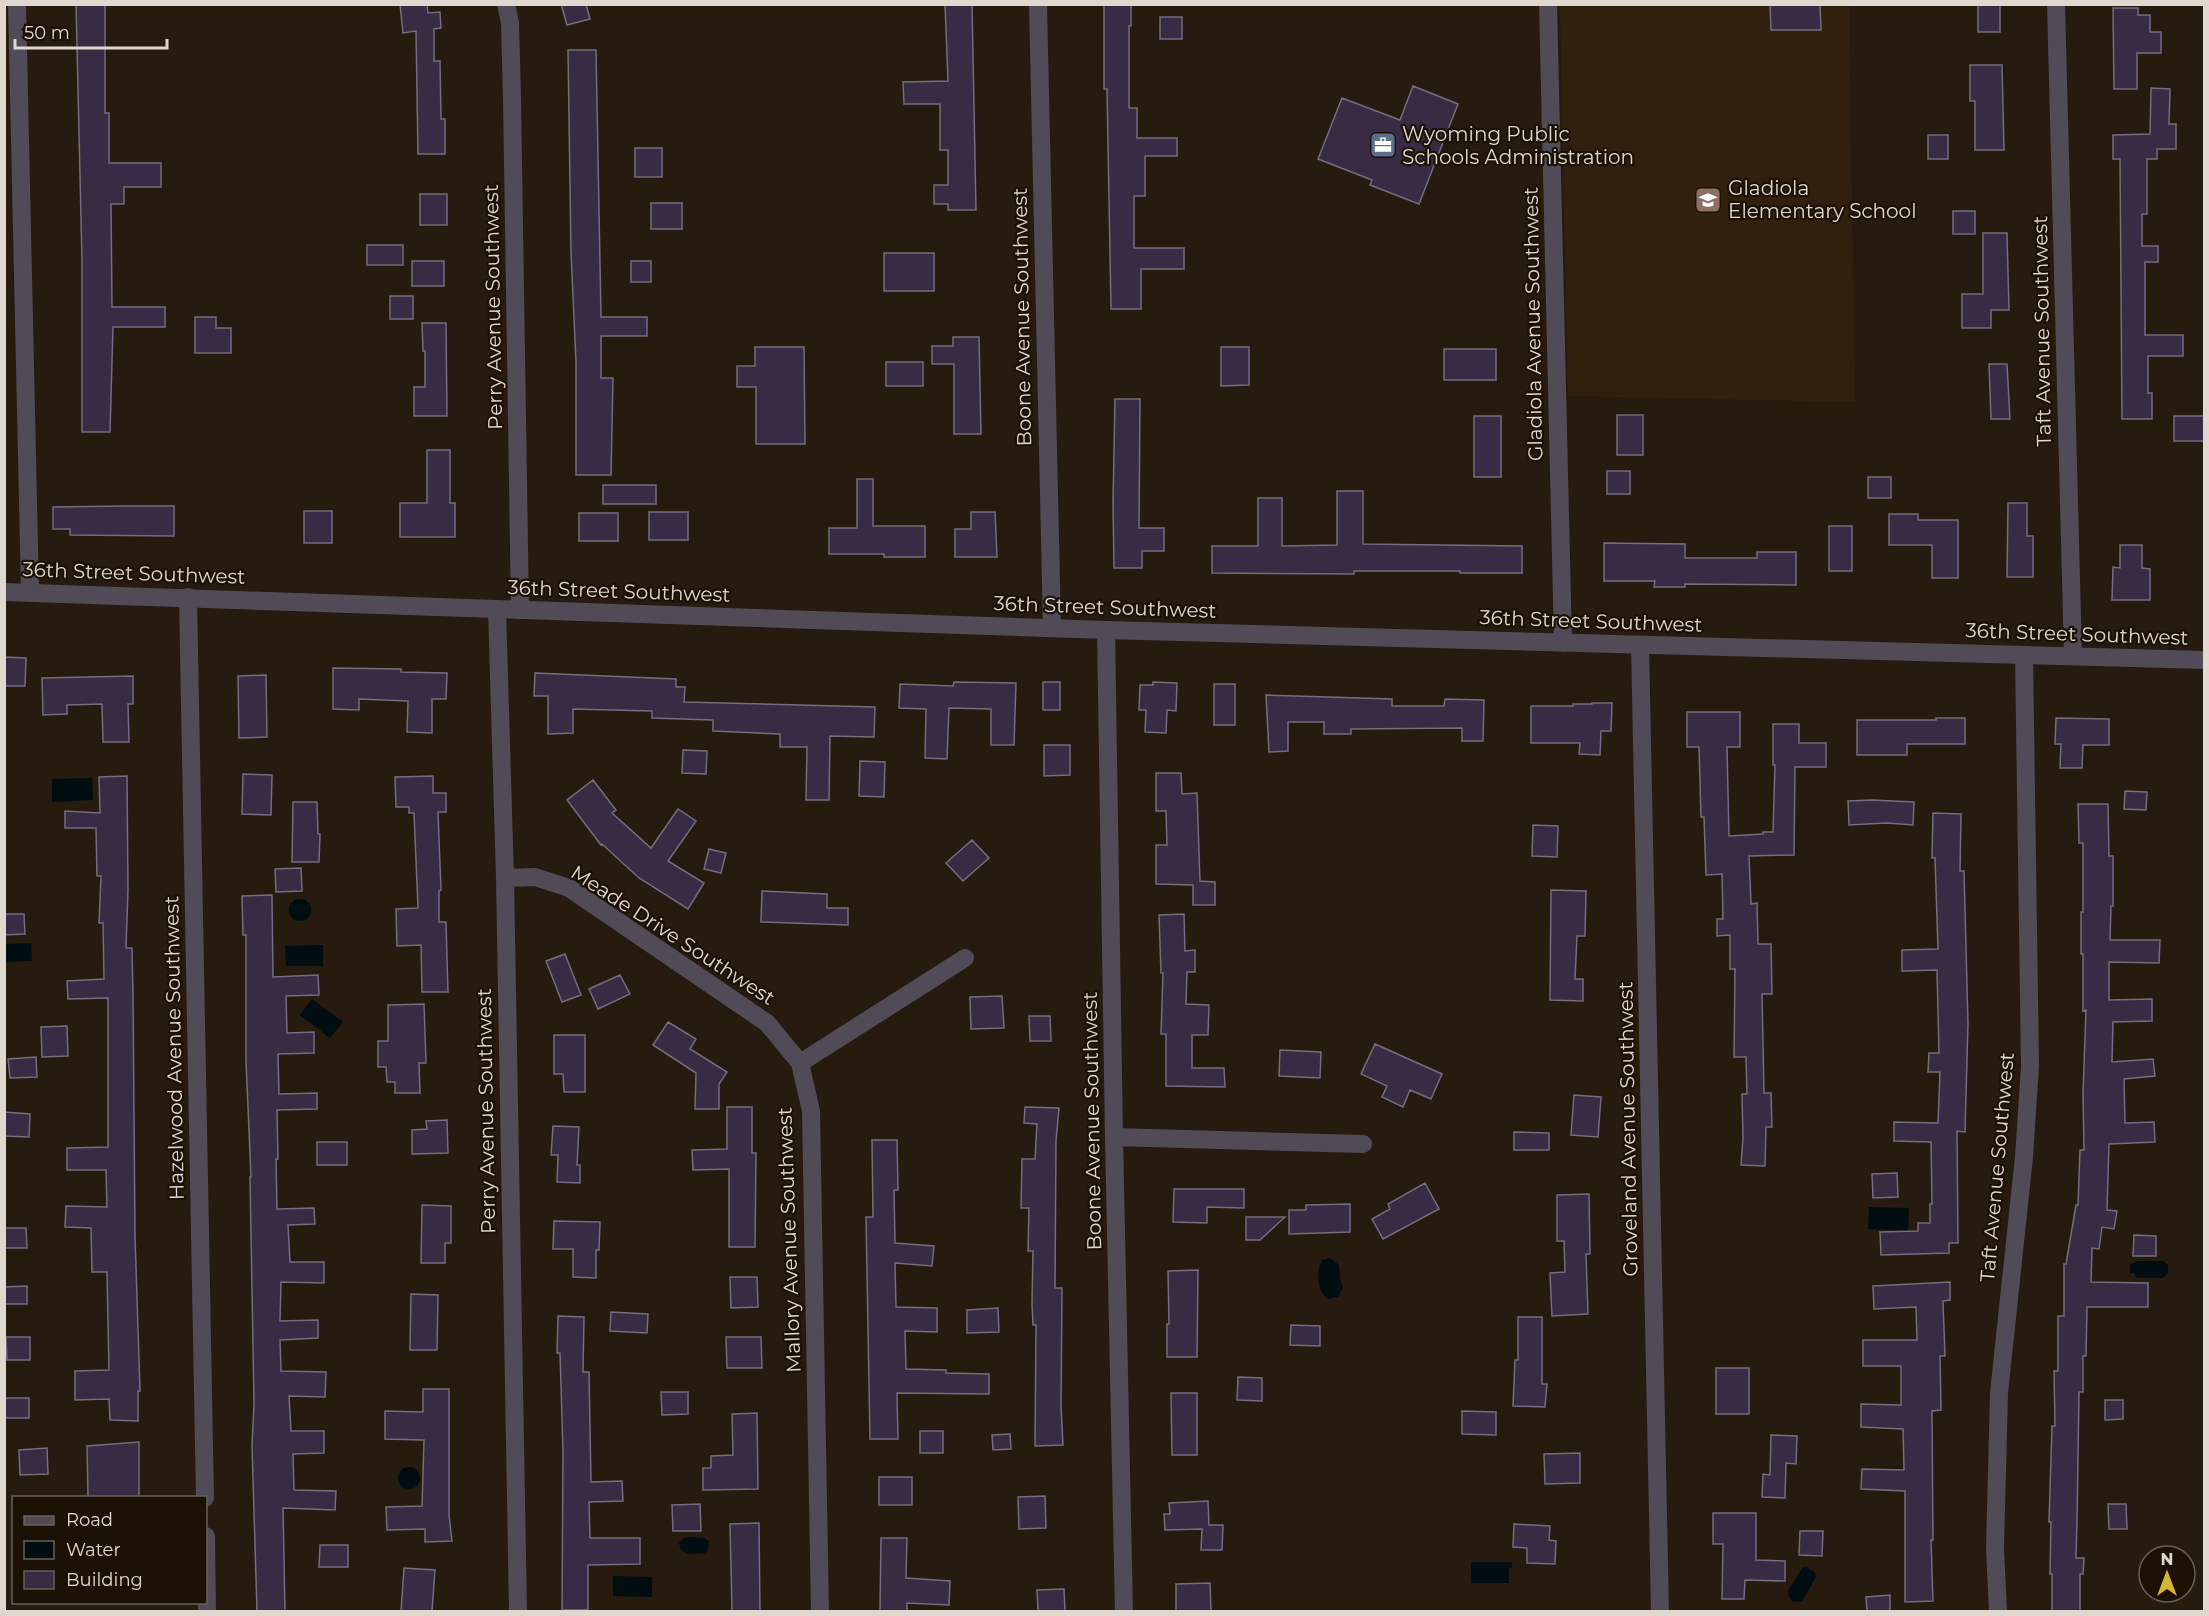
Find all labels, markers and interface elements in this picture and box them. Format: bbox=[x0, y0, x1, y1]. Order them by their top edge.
scale bar bbox=[15, 12, 166, 50]
text: 50 m bbox=[24, 22, 70, 44]
place label: Wyoming Public Schools Administration bbox=[1402, 122, 1634, 169]
office icon: Wyoming Public Schools Administration bbox=[1368, 130, 1398, 160]
place label: Gladiola Elementary School bbox=[1728, 176, 1917, 223]
street label: Perry Avenue Southwest bbox=[479, 184, 507, 430]
school or university icon: Gladiola Elementary School bbox=[1693, 185, 1723, 215]
street label: Boone Avenue Southwest bbox=[1008, 187, 1036, 447]
street label: Gladiola Avenue Southwest bbox=[1519, 187, 1547, 461]
street label: Taft Avenue Southwest bbox=[2028, 216, 2056, 446]
street label: 36th Street Southwest bbox=[22, 557, 246, 589]
street label: 36th Street Southwest bbox=[507, 575, 731, 607]
street label: 36th Street Southwest bbox=[993, 591, 1217, 623]
street label: 36th Street Southwest bbox=[1479, 605, 1703, 637]
street label: 36th Street Southwest bbox=[1965, 618, 2189, 650]
street label: Meade Drive Southwest bbox=[567, 860, 779, 1010]
street label: Hazelwood Avenue Southwest bbox=[159, 896, 189, 1200]
street label: Groveland Avenue Southwest bbox=[1613, 981, 1643, 1277]
street label: Perry Avenue Southwest bbox=[472, 988, 500, 1234]
street label: Boone Avenue Southwest bbox=[1078, 991, 1106, 1251]
street label: Taft Avenue Southwest bbox=[1975, 1051, 2019, 1283]
street label: Mallory Avenue Southwest bbox=[772, 1107, 806, 1373]
legend bbox=[12, 1496, 207, 1604]
text: Road bbox=[66, 1509, 113, 1531]
text: Water bbox=[66, 1539, 121, 1561]
north arrow bbox=[2137, 1544, 2197, 1604]
text: N bbox=[2161, 1550, 2173, 1569]
text: Building bbox=[66, 1569, 143, 1591]

